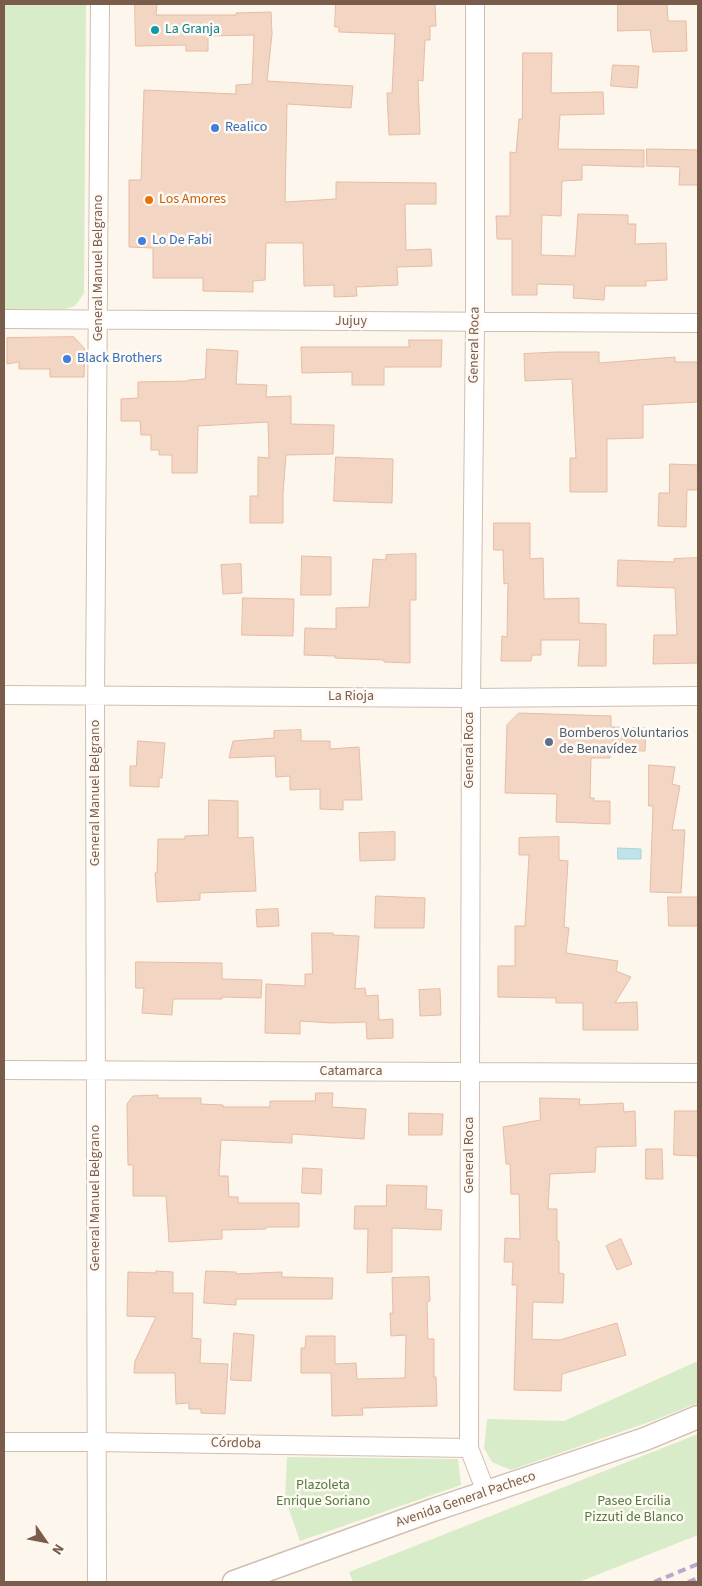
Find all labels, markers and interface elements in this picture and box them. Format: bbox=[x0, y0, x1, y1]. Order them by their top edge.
place label: La Granja bbox=[165, 22, 220, 38]
marker: La Granja bbox=[149, 24, 161, 36]
place label: Realico bbox=[225, 120, 267, 136]
marker: Realico bbox=[209, 122, 221, 134]
place label: Los Amores bbox=[159, 192, 226, 208]
marker: Los Amores bbox=[143, 194, 155, 206]
street label: General Manuel Belgrano bbox=[91, 195, 107, 341]
place label: Lo De Fabi bbox=[152, 233, 212, 249]
marker: Lo De Fabi bbox=[136, 235, 148, 247]
street label: General Roca bbox=[466, 306, 484, 384]
street label: Jujuy bbox=[335, 314, 367, 330]
place label: Black Brothers bbox=[77, 351, 162, 367]
marker: Black Brothers bbox=[61, 353, 73, 365]
street label: La Rioja bbox=[328, 689, 374, 705]
street label: General Roca bbox=[462, 712, 478, 788]
street label: General Manuel Belgrano bbox=[88, 720, 104, 866]
place label: Bomberos Voluntarios de Benavídez bbox=[559, 726, 689, 759]
marker: Bomberos Voluntarios de Benavídez bbox=[543, 736, 555, 748]
street label: Catamarca bbox=[319, 1064, 383, 1080]
street label: General Roca bbox=[462, 1117, 478, 1193]
street label: General Manuel Belgrano bbox=[88, 1125, 104, 1271]
street label: Córdoba bbox=[211, 1435, 261, 1453]
street label: Avenida General Pacheco bbox=[394, 1468, 538, 1532]
park label: Plazoleta Enrique Soriano bbox=[276, 1478, 370, 1510]
park label: Paseo Ercilia Pizzuti de Blanco bbox=[584, 1494, 684, 1526]
north arrow bbox=[20, 1516, 70, 1566]
text: N bbox=[47, 1540, 69, 1559]

